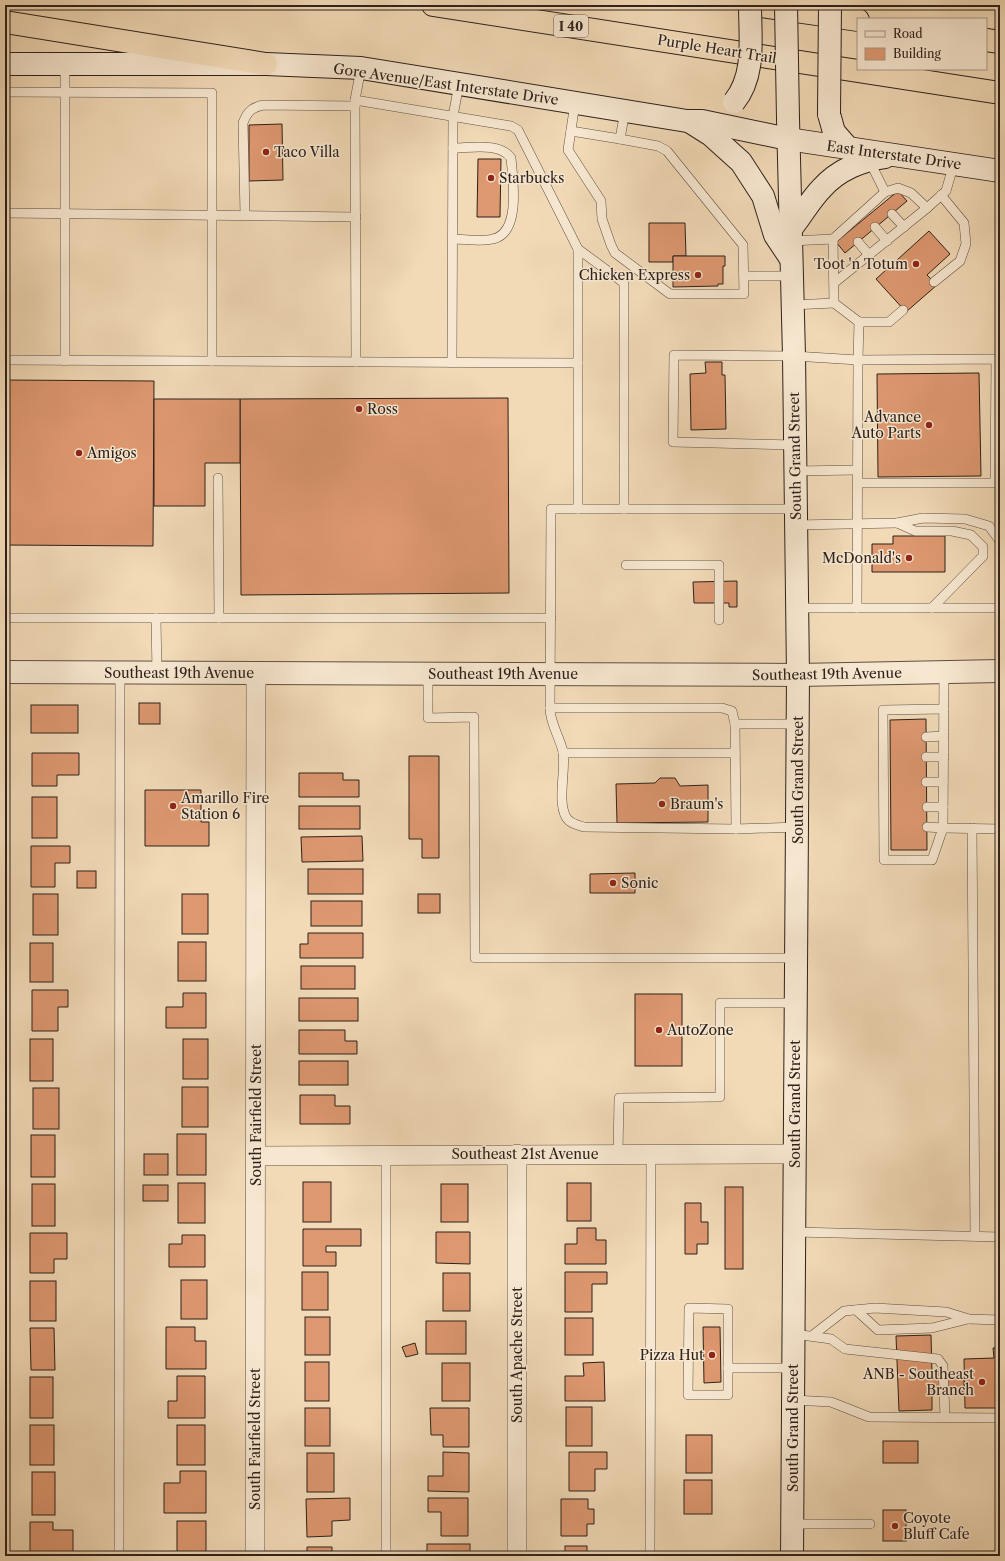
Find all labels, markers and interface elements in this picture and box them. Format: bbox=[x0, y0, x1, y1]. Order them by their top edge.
road number: I 40 bbox=[554, 15, 588, 37]
legend bbox=[857, 18, 987, 70]
text: Road bbox=[893, 26, 923, 41]
street label: Purple Heart Trail bbox=[656, 31, 778, 67]
text: Building bbox=[893, 46, 941, 61]
street label: Gore Avenue/East Interstate Drive bbox=[332, 59, 560, 109]
street label: East Interstate Drive bbox=[826, 137, 963, 173]
place label: Taco Villa bbox=[274, 143, 340, 161]
marker: Taco Villa bbox=[261, 147, 271, 157]
place label: Starbucks bbox=[499, 169, 564, 187]
marker: Starbucks bbox=[486, 173, 496, 183]
place label: Toot 'n Totum bbox=[814, 255, 908, 273]
marker: Toot 'n Totum bbox=[911, 259, 921, 269]
place label: Chicken Express bbox=[579, 266, 690, 284]
marker: Chicken Express bbox=[693, 270, 703, 280]
street label: South Grand Street bbox=[785, 392, 805, 520]
place label: Ross bbox=[367, 400, 398, 418]
marker: Ross bbox=[354, 404, 364, 414]
place label: Advance Auto Parts bbox=[851, 408, 921, 442]
marker: Advance Auto Parts bbox=[924, 420, 934, 430]
place label: Amigos bbox=[86, 444, 137, 462]
marker: Amigos bbox=[74, 448, 84, 458]
place label: McDonald's bbox=[822, 549, 901, 567]
marker: McDonald's bbox=[904, 553, 914, 563]
street label: Southeast 19th Avenue bbox=[104, 664, 254, 682]
street label: Southeast 19th Avenue bbox=[752, 664, 902, 684]
street label: Southeast 19th Avenue bbox=[428, 665, 578, 683]
street label: South Grand Street bbox=[789, 716, 807, 844]
place label: Amarillo Fire Station 6 bbox=[180, 789, 270, 823]
place label: Braum's bbox=[670, 795, 723, 813]
marker: Braum's bbox=[657, 799, 667, 809]
marker: Amarillo Fire Station 6 bbox=[168, 801, 178, 811]
place label: Sonic bbox=[621, 874, 658, 892]
marker: Sonic bbox=[608, 878, 618, 888]
place label: AutoZone bbox=[666, 1021, 734, 1039]
marker: AutoZone bbox=[654, 1025, 664, 1035]
street label: South Grand Street bbox=[786, 1040, 804, 1168]
street label: South Fairfield Street bbox=[247, 1044, 265, 1186]
street label: Southeast 21st Avenue bbox=[451, 1145, 599, 1163]
street label: South Apache Street bbox=[508, 1287, 526, 1423]
place label: Pizza Hut bbox=[640, 1346, 704, 1364]
marker: Pizza Hut bbox=[707, 1350, 717, 1360]
street label: South Grand Street bbox=[784, 1364, 802, 1492]
place label: ANB - Southeast Branch bbox=[862, 1365, 974, 1399]
street label: South Fairfield Street bbox=[246, 1368, 264, 1510]
marker: ANB - Southeast Branch bbox=[977, 1377, 987, 1387]
place label: Coyote Bluff Cafe bbox=[903, 1509, 970, 1543]
marker: Coyote Bluff Cafe bbox=[890, 1521, 900, 1531]

